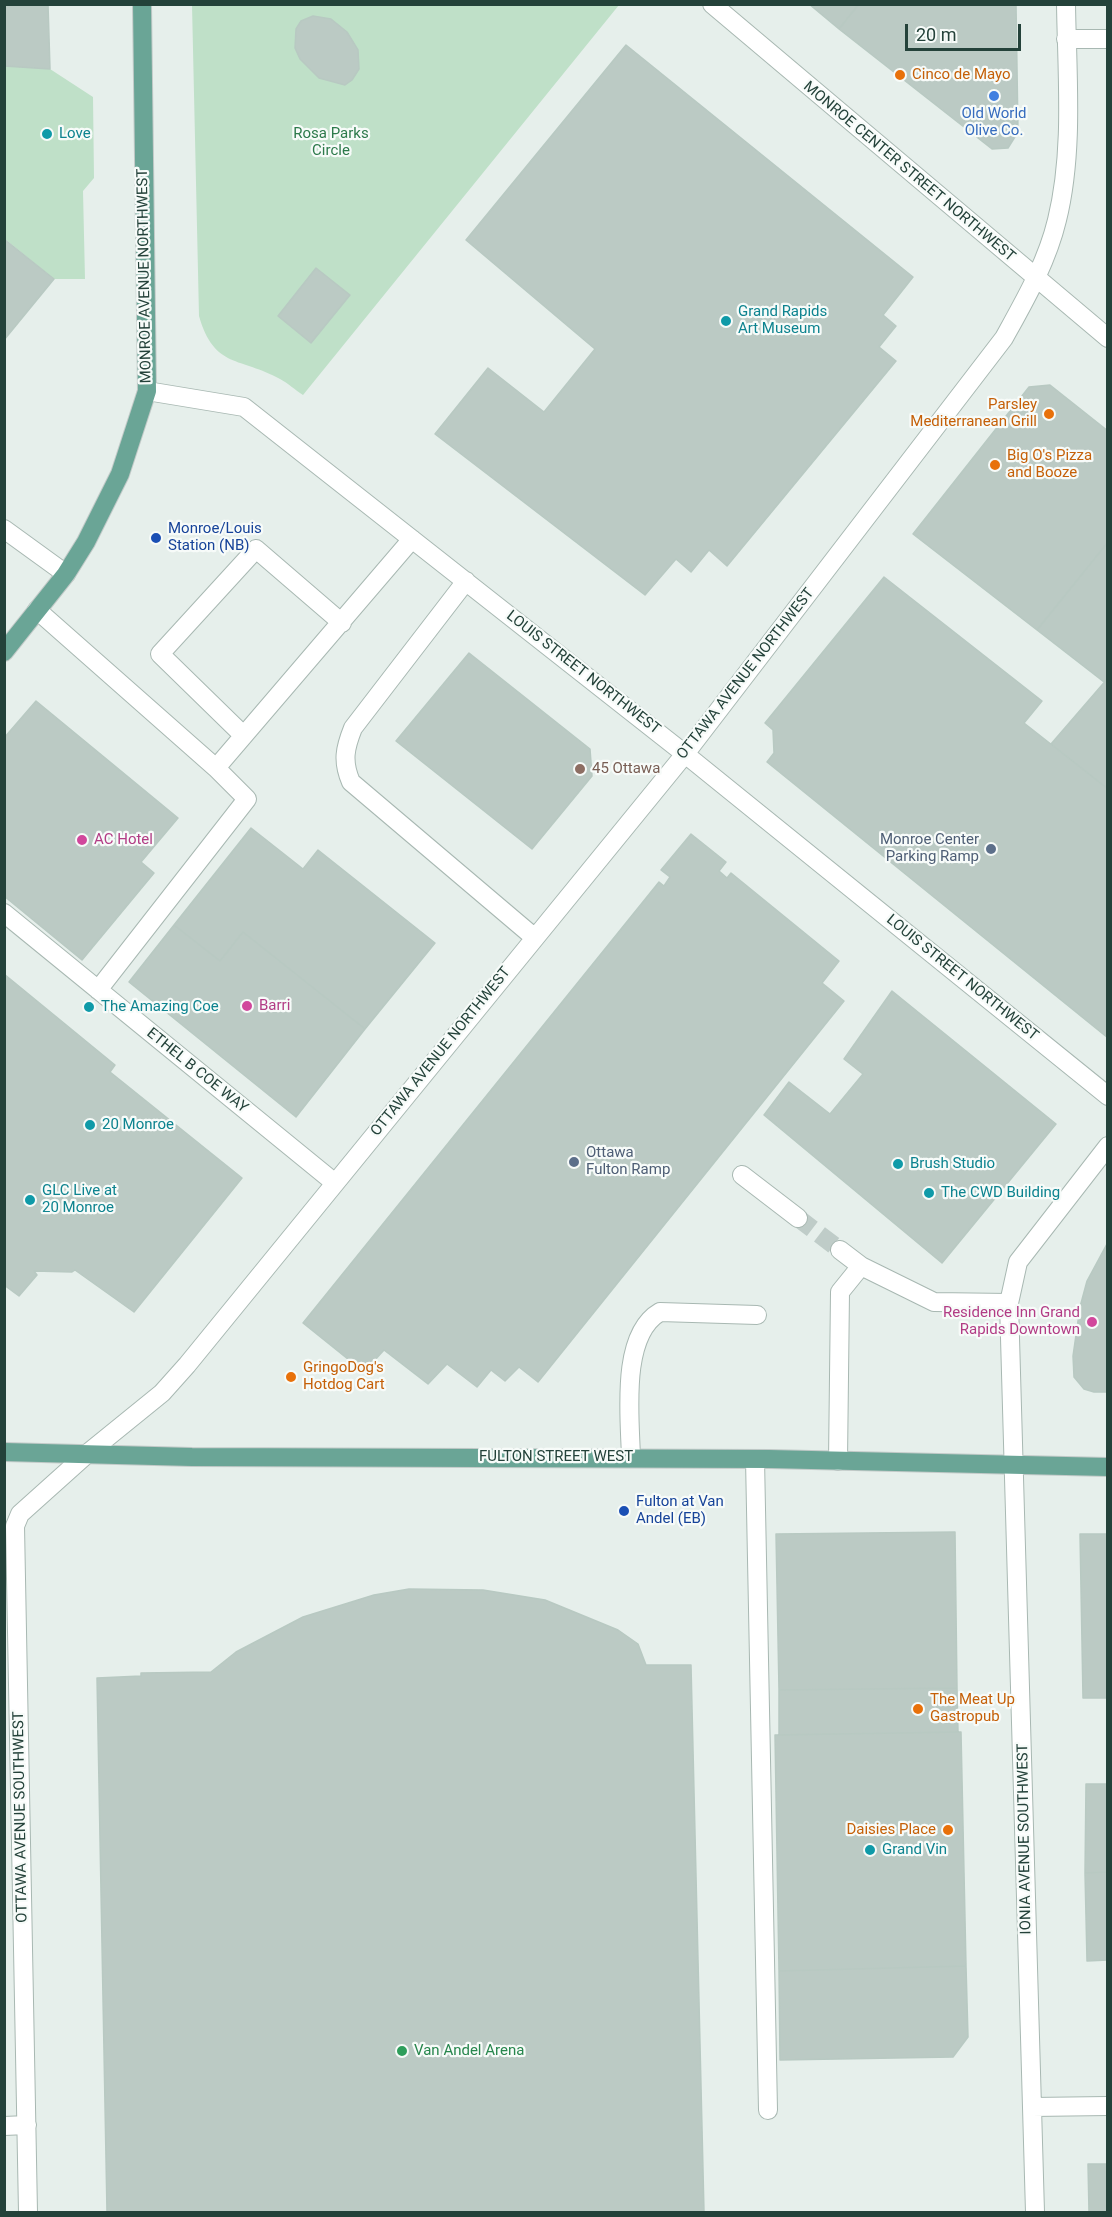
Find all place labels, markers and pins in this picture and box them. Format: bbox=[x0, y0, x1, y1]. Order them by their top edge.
place label: Cinco de Mayo bbox=[912, 66, 1011, 84]
marker: Cinco de Mayo bbox=[893, 68, 907, 82]
marker: Old World Olive Co. bbox=[987, 89, 1001, 103]
place label: Old World Olive Co. bbox=[962, 105, 1026, 140]
place label: Love bbox=[59, 125, 91, 143]
marker: Love bbox=[40, 127, 54, 141]
place label: Grand Rapids Art Museum bbox=[738, 303, 827, 338]
marker: Grand Rapids Art Museum bbox=[719, 314, 733, 328]
place label: Parsley Mediterranean Grill bbox=[910, 396, 1037, 431]
marker: Parsley Mediterranean Grill bbox=[1042, 407, 1056, 421]
place label: Big O's Pizza and Booze bbox=[1007, 447, 1092, 482]
marker: Big O's Pizza and Booze bbox=[988, 458, 1002, 472]
place label: Monroe/Louis Station (NB) bbox=[168, 520, 262, 555]
marker: Monroe/Louis Station (NB) bbox=[149, 531, 163, 545]
place label: 45 Ottawa bbox=[592, 760, 660, 778]
marker: 45 Ottawa bbox=[573, 762, 587, 776]
place label: AC Hotel bbox=[94, 831, 153, 849]
place label: Monroe Center Parking Ramp bbox=[880, 831, 979, 866]
marker: AC Hotel bbox=[75, 833, 89, 847]
marker: Monroe Center Parking Ramp bbox=[984, 842, 998, 856]
place label: Barri bbox=[259, 997, 290, 1015]
place label: The Amazing Coe bbox=[101, 998, 219, 1016]
marker: Barri bbox=[240, 999, 254, 1013]
marker: The Amazing Coe bbox=[82, 1000, 96, 1014]
place label: 20 Monroe bbox=[102, 1116, 174, 1134]
marker: 20 Monroe bbox=[83, 1118, 97, 1132]
place label: Ottawa Fulton Ramp bbox=[586, 1144, 670, 1179]
marker: Ottawa Fulton Ramp bbox=[567, 1155, 581, 1169]
place label: Brush Studio bbox=[910, 1155, 995, 1173]
marker: Brush Studio bbox=[891, 1157, 905, 1171]
place label: GLC Live at 20 Monroe bbox=[42, 1182, 117, 1217]
place label: The CWD Building bbox=[941, 1184, 1060, 1202]
marker: The CWD Building bbox=[922, 1186, 936, 1200]
marker: GLC Live at 20 Monroe bbox=[23, 1193, 37, 1207]
place label: Residence Inn Grand Rapids Downtown bbox=[943, 1304, 1080, 1339]
marker: Residence Inn Grand Rapids Downtown bbox=[1085, 1315, 1099, 1329]
place label: GringoDog's Hotdog Cart bbox=[303, 1359, 385, 1394]
marker: GringoDog's Hotdog Cart bbox=[284, 1370, 298, 1384]
place label: Fulton at Van Andel (EB) bbox=[636, 1493, 724, 1528]
marker: Fulton at Van Andel (EB) bbox=[617, 1504, 631, 1518]
place label: The Meat Up Gastropub bbox=[930, 1691, 1015, 1726]
marker: The Meat Up Gastropub bbox=[911, 1702, 925, 1716]
place label: Daisies Place bbox=[846, 1821, 936, 1839]
marker: Daisies Place bbox=[941, 1823, 955, 1837]
place label: Grand Vin bbox=[882, 1841, 947, 1859]
marker: Grand Vin bbox=[863, 1843, 877, 1857]
place label: Van Andel Arena bbox=[414, 2042, 524, 2060]
marker: Van Andel Arena bbox=[395, 2044, 409, 2058]

